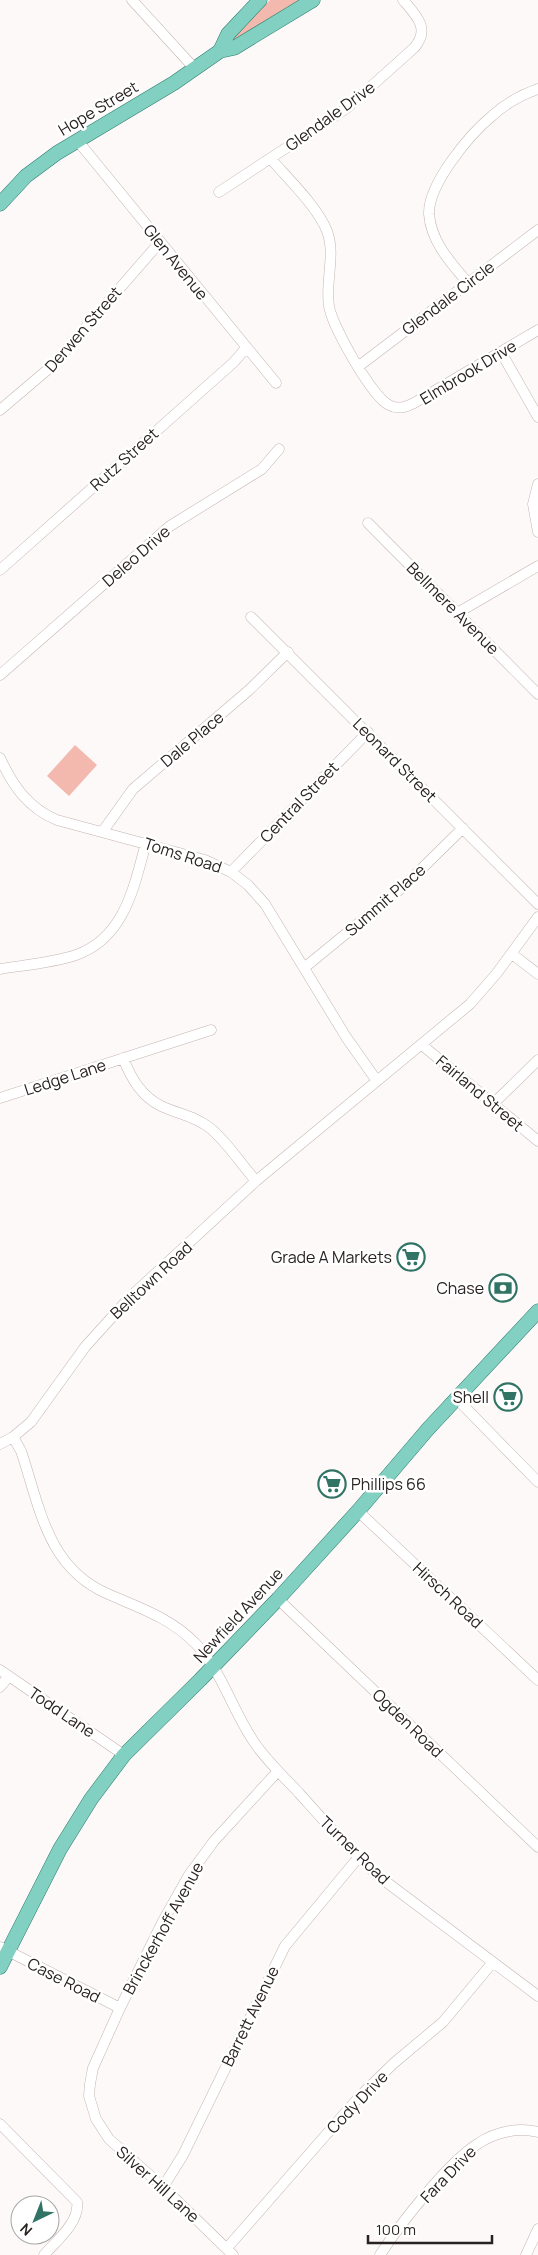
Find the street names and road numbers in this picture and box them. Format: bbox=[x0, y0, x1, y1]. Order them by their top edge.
street label: Hope Street bbox=[54, 76, 142, 140]
street label: Glendale Drive bbox=[281, 76, 379, 156]
street label: Glen Avenue bbox=[139, 219, 213, 305]
street label: Glendale Circle bbox=[397, 256, 499, 340]
street label: Derwen Street bbox=[40, 282, 126, 376]
street label: Elmbrook Drive bbox=[416, 335, 520, 409]
street label: Rutz Street bbox=[85, 422, 163, 496]
street label: Deleo Drive bbox=[97, 520, 175, 592]
street label: Bellmere Avenue bbox=[402, 557, 504, 659]
street label: Dale Place bbox=[156, 706, 228, 772]
street label: Leonard Street bbox=[348, 713, 442, 807]
street label: Central Street bbox=[255, 757, 343, 847]
street label: Toms Road bbox=[141, 832, 225, 878]
street label: Summit Place bbox=[340, 859, 430, 941]
street label: Fairland Street bbox=[432, 1050, 528, 1136]
street label: Ledge Lane bbox=[21, 1053, 109, 1101]
street label: Belltown Road bbox=[105, 1236, 197, 1324]
street label: Hirsch Road bbox=[408, 1557, 488, 1633]
street label: Newfield Avenue bbox=[188, 1563, 288, 1667]
street label: Todd Lane bbox=[24, 1682, 100, 1742]
street label: Ogden Road bbox=[368, 1684, 448, 1762]
street label: Turner Road bbox=[315, 1811, 395, 1889]
street label: Brinckerhoff Avenue bbox=[117, 1858, 209, 1998]
street label: Case Road bbox=[24, 1952, 104, 2008]
street label: Barrett Avenue bbox=[216, 1962, 284, 2070]
street label: Cody Drive bbox=[321, 2066, 393, 2138]
street label: Silver Hill Lane bbox=[112, 2141, 204, 2227]
street label: Fara Drive bbox=[415, 2141, 481, 2207]

